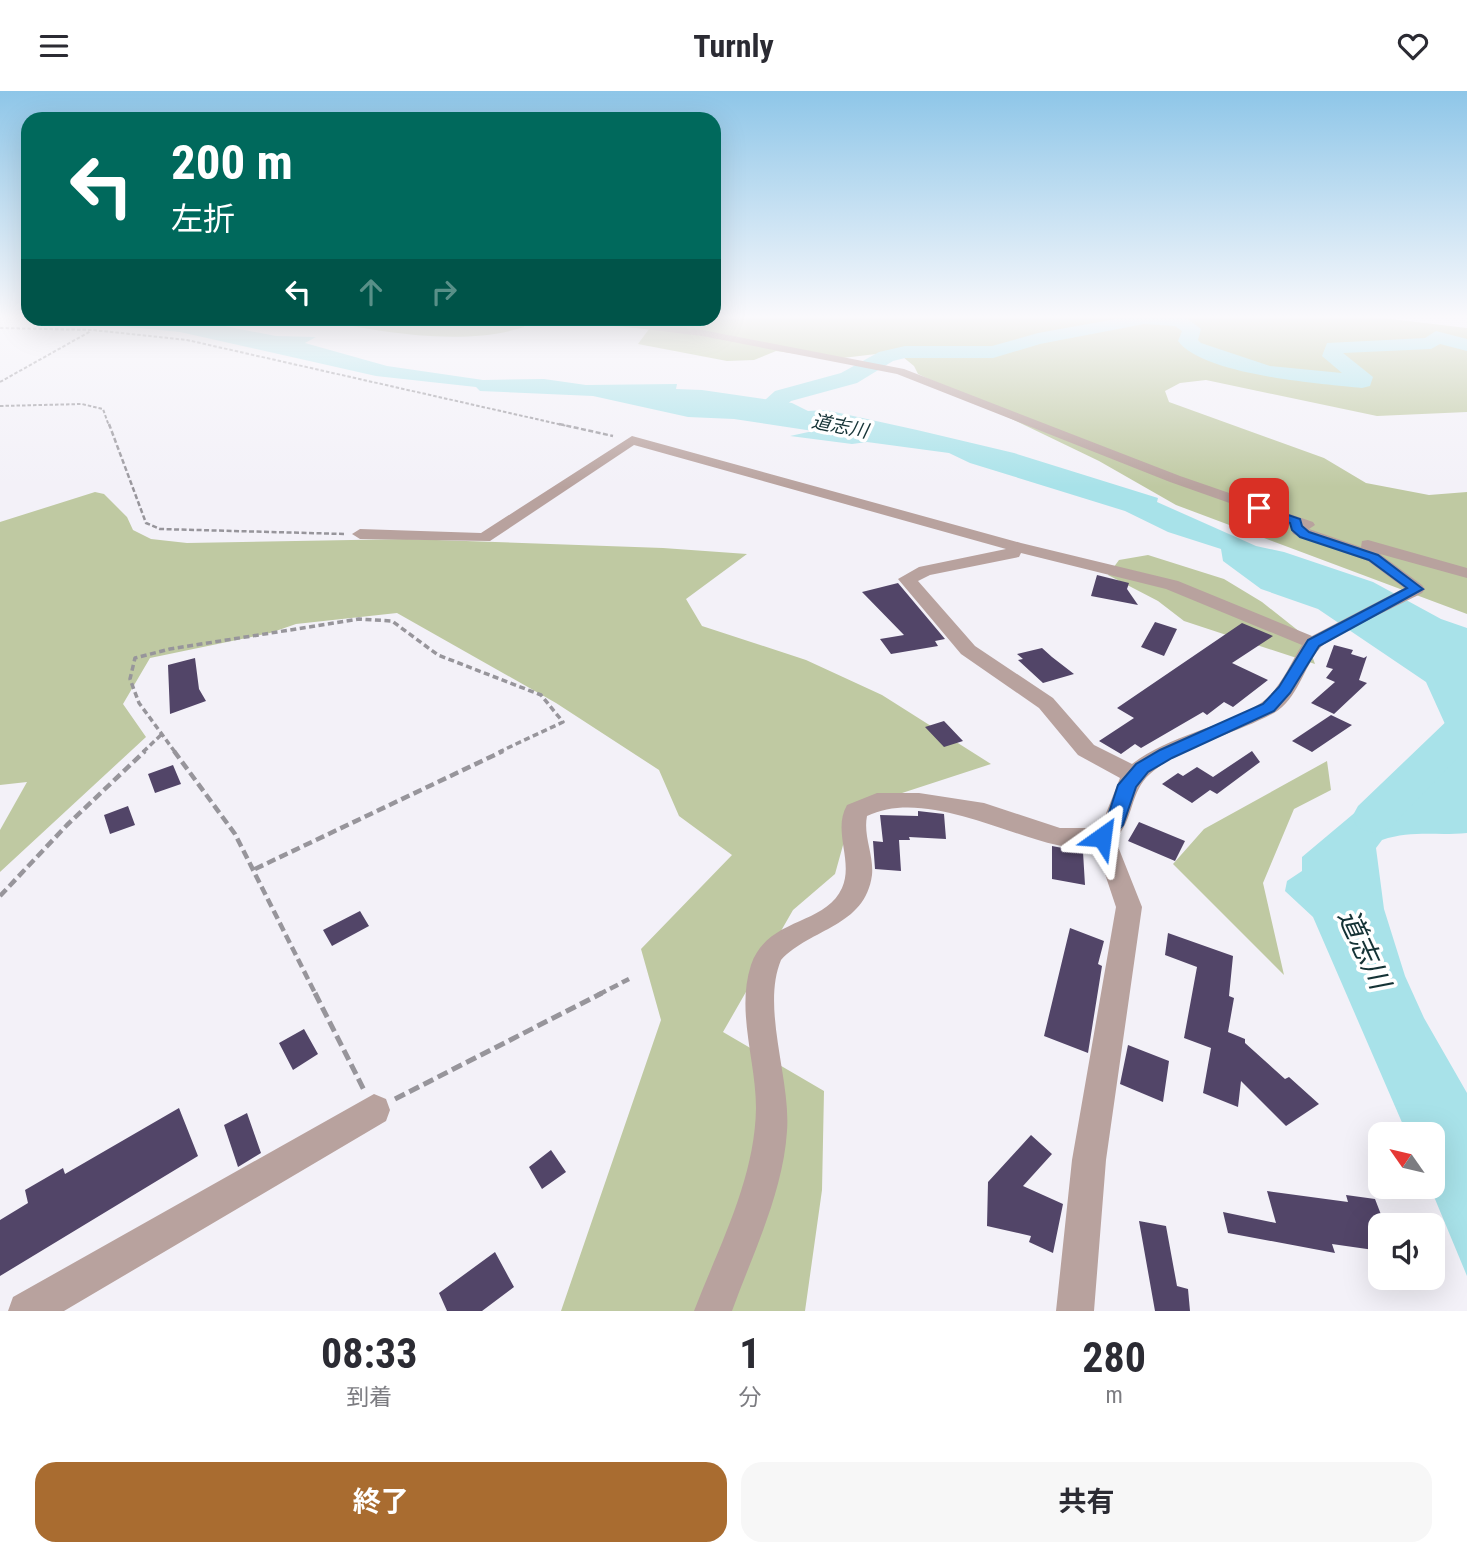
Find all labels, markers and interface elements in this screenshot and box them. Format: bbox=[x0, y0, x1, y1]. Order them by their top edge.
icon: menu bbox=[35, 27, 73, 65]
text: Turnly bbox=[693, 27, 774, 65]
icon: heart bbox=[1394, 27, 1432, 65]
text: 200 m bbox=[171, 134, 293, 191]
icon: left bbox=[56, 140, 147, 231]
text: 左折 bbox=[171, 200, 235, 238]
icon: left bbox=[279, 273, 317, 311]
icon: ahead bbox=[352, 273, 390, 311]
icon: right bbox=[425, 273, 463, 311]
water label: 道志川 bbox=[810, 409, 872, 443]
pin bbox=[1229, 478, 1289, 538]
icon: arrive bbox=[1240, 489, 1278, 527]
position arrow bbox=[1065, 800, 1139, 874]
water label: 道志川 bbox=[1331, 904, 1398, 997]
north arrow bbox=[1368, 1122, 1446, 1199]
map controls bbox=[1368, 1122, 1445, 1290]
button: sound bbox=[1368, 1213, 1445, 1290]
text: 08:33 bbox=[321, 1329, 417, 1378]
text: 1 bbox=[739, 1329, 760, 1378]
text: 280 bbox=[1082, 1333, 1146, 1382]
text: m bbox=[1105, 1382, 1123, 1409]
text: 到着 bbox=[346, 1384, 392, 1411]
text: 分 bbox=[738, 1384, 761, 1411]
button: 終了 bbox=[35, 1462, 727, 1542]
button: 共有 bbox=[741, 1462, 1432, 1542]

